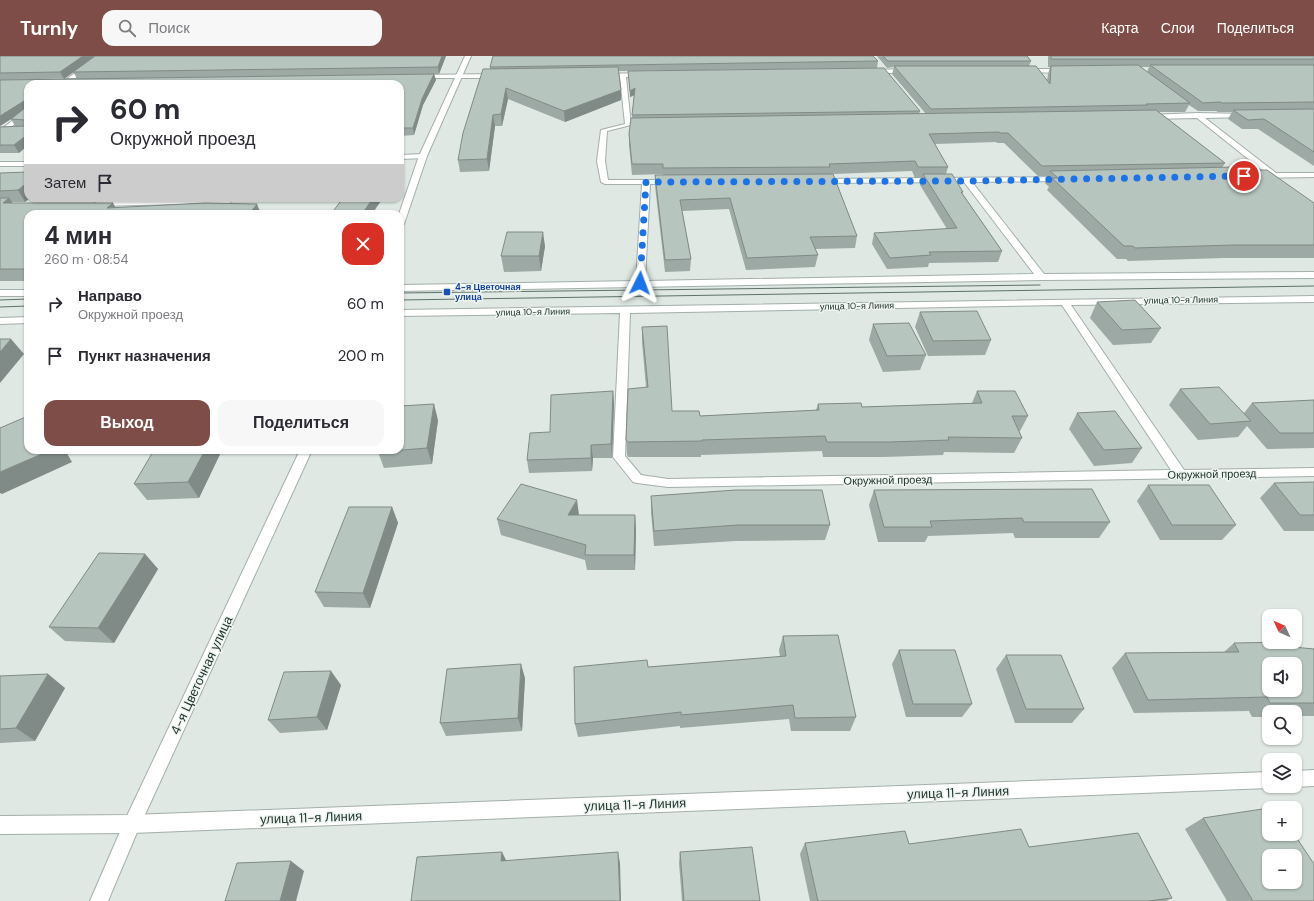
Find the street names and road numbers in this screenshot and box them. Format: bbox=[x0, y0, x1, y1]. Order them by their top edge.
street label: улица 10-я Линия bbox=[1144, 293, 1218, 307]
street label: улица 10-я Линия bbox=[820, 299, 894, 313]
street label: улица 10-я Линия bbox=[496, 305, 570, 319]
street label: Окружной проезд bbox=[1167, 466, 1257, 482]
street label: Окружной проезд bbox=[843, 472, 933, 488]
street label: 4-я Цветочная улица bbox=[167, 613, 237, 737]
street label: улица 11-я Линия bbox=[907, 782, 1009, 803]
street label: улица 11-я Линия bbox=[584, 794, 686, 815]
street label: улица 11-я Линия bbox=[260, 807, 362, 828]

